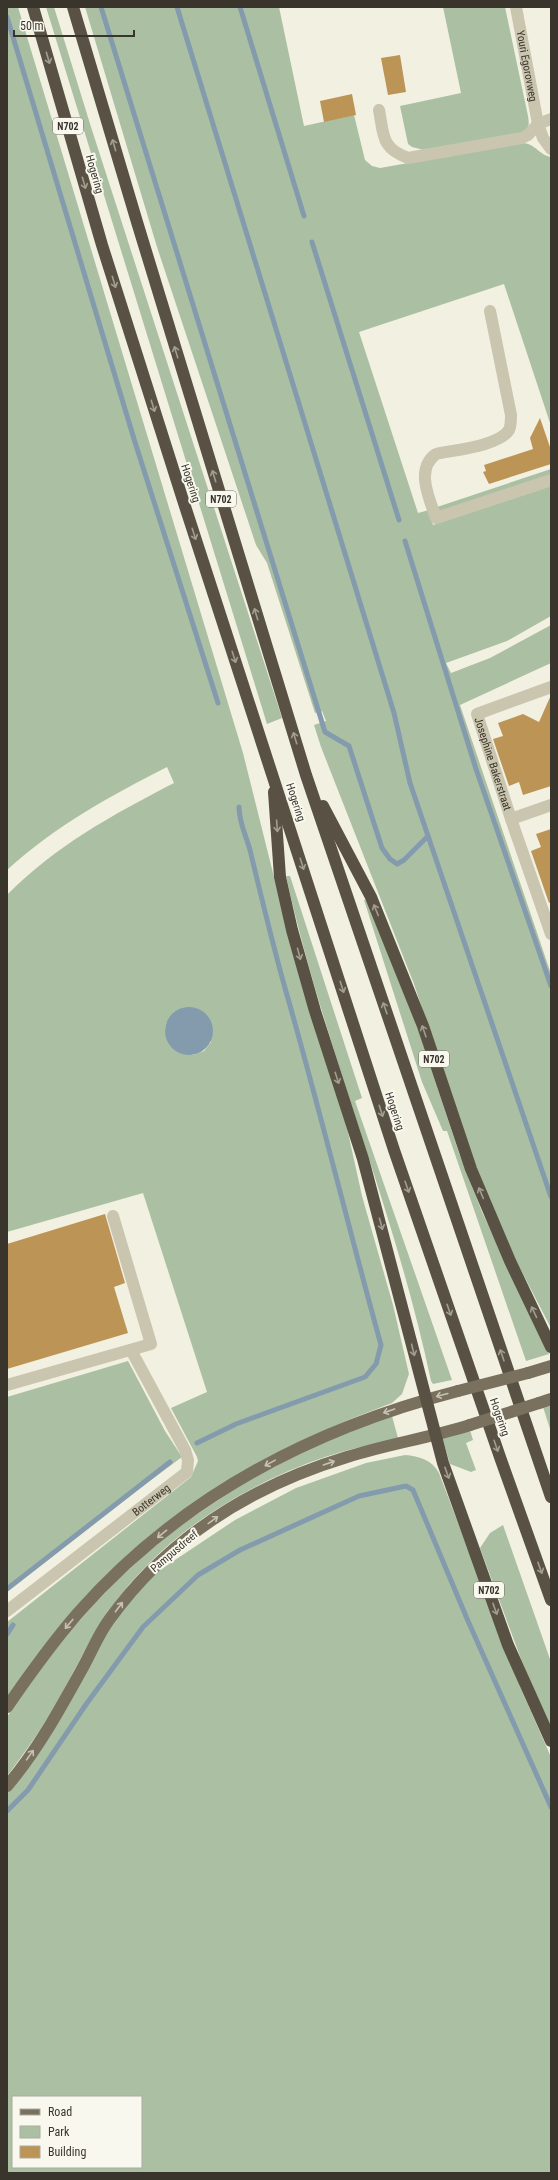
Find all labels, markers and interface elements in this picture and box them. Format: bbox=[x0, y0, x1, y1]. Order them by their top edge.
scale bar bbox=[14, 12, 134, 38]
text: 50 m bbox=[20, 19, 44, 33]
street label: Youri Egorovweg bbox=[514, 29, 540, 103]
one-way arrow bbox=[45, 51, 52, 64]
road number: N702 bbox=[53, 118, 83, 134]
one-way arrow bbox=[110, 138, 117, 151]
street label: Hogering bbox=[83, 153, 106, 195]
one-way arrow bbox=[81, 176, 88, 189]
one-way arrow bbox=[111, 276, 118, 289]
one-way arrow bbox=[172, 345, 179, 358]
one-way arrow bbox=[150, 400, 157, 413]
street label: Hogering bbox=[178, 462, 203, 504]
one-way arrow bbox=[210, 470, 217, 483]
road number: N702 bbox=[206, 491, 236, 507]
one-way arrow bbox=[191, 527, 198, 540]
one-way arrow bbox=[252, 608, 259, 621]
one-way arrow bbox=[231, 651, 239, 663]
street label: Josephine Bakerstraat bbox=[471, 716, 514, 812]
one-way arrow bbox=[291, 732, 298, 745]
street label: Hogering bbox=[283, 781, 308, 823]
one-way arrow bbox=[273, 819, 280, 832]
one-way arrow bbox=[299, 857, 306, 870]
one-way arrow bbox=[372, 905, 380, 917]
one-way arrow bbox=[296, 947, 303, 960]
one-way arrow bbox=[338, 981, 346, 993]
one-way arrow bbox=[381, 1002, 388, 1015]
one-way arrow bbox=[420, 1026, 428, 1038]
road number: N702 bbox=[419, 1051, 449, 1067]
one-way arrow bbox=[333, 1072, 341, 1084]
street label: Hogering bbox=[382, 1090, 407, 1132]
one-way arrow bbox=[378, 1105, 386, 1117]
one-way arrow bbox=[403, 1181, 411, 1193]
one-way arrow bbox=[477, 1188, 484, 1200]
one-way arrow bbox=[378, 1217, 385, 1230]
one-way arrow bbox=[446, 1303, 454, 1315]
one-way arrow bbox=[530, 1307, 537, 1319]
one-way arrow bbox=[409, 1343, 417, 1356]
one-way arrow bbox=[498, 1348, 505, 1361]
one-way arrow bbox=[436, 1392, 449, 1399]
street label: Hogering bbox=[487, 1396, 512, 1438]
one-way arrow bbox=[383, 1407, 395, 1415]
one-way arrow bbox=[493, 1439, 500, 1452]
one-way arrow bbox=[264, 1459, 276, 1467]
one-way arrow bbox=[323, 1459, 336, 1466]
one-way arrow bbox=[443, 1467, 451, 1479]
street label: Botterweg bbox=[130, 1481, 173, 1519]
one-way arrow bbox=[207, 1516, 218, 1524]
street label: Pampusdreef bbox=[148, 1527, 201, 1575]
one-way arrow bbox=[156, 1530, 167, 1538]
one-way arrow bbox=[536, 1562, 544, 1574]
road number: N702 bbox=[474, 1582, 504, 1598]
one-way arrow bbox=[114, 1602, 123, 1613]
one-way arrow bbox=[492, 1602, 500, 1614]
one-way arrow bbox=[64, 1619, 73, 1630]
one-way arrow bbox=[26, 1749, 34, 1760]
legend bbox=[12, 2096, 142, 2168]
text: Road bbox=[48, 2105, 72, 2119]
text: Park bbox=[48, 2125, 70, 2139]
text: Building bbox=[48, 2145, 86, 2159]

